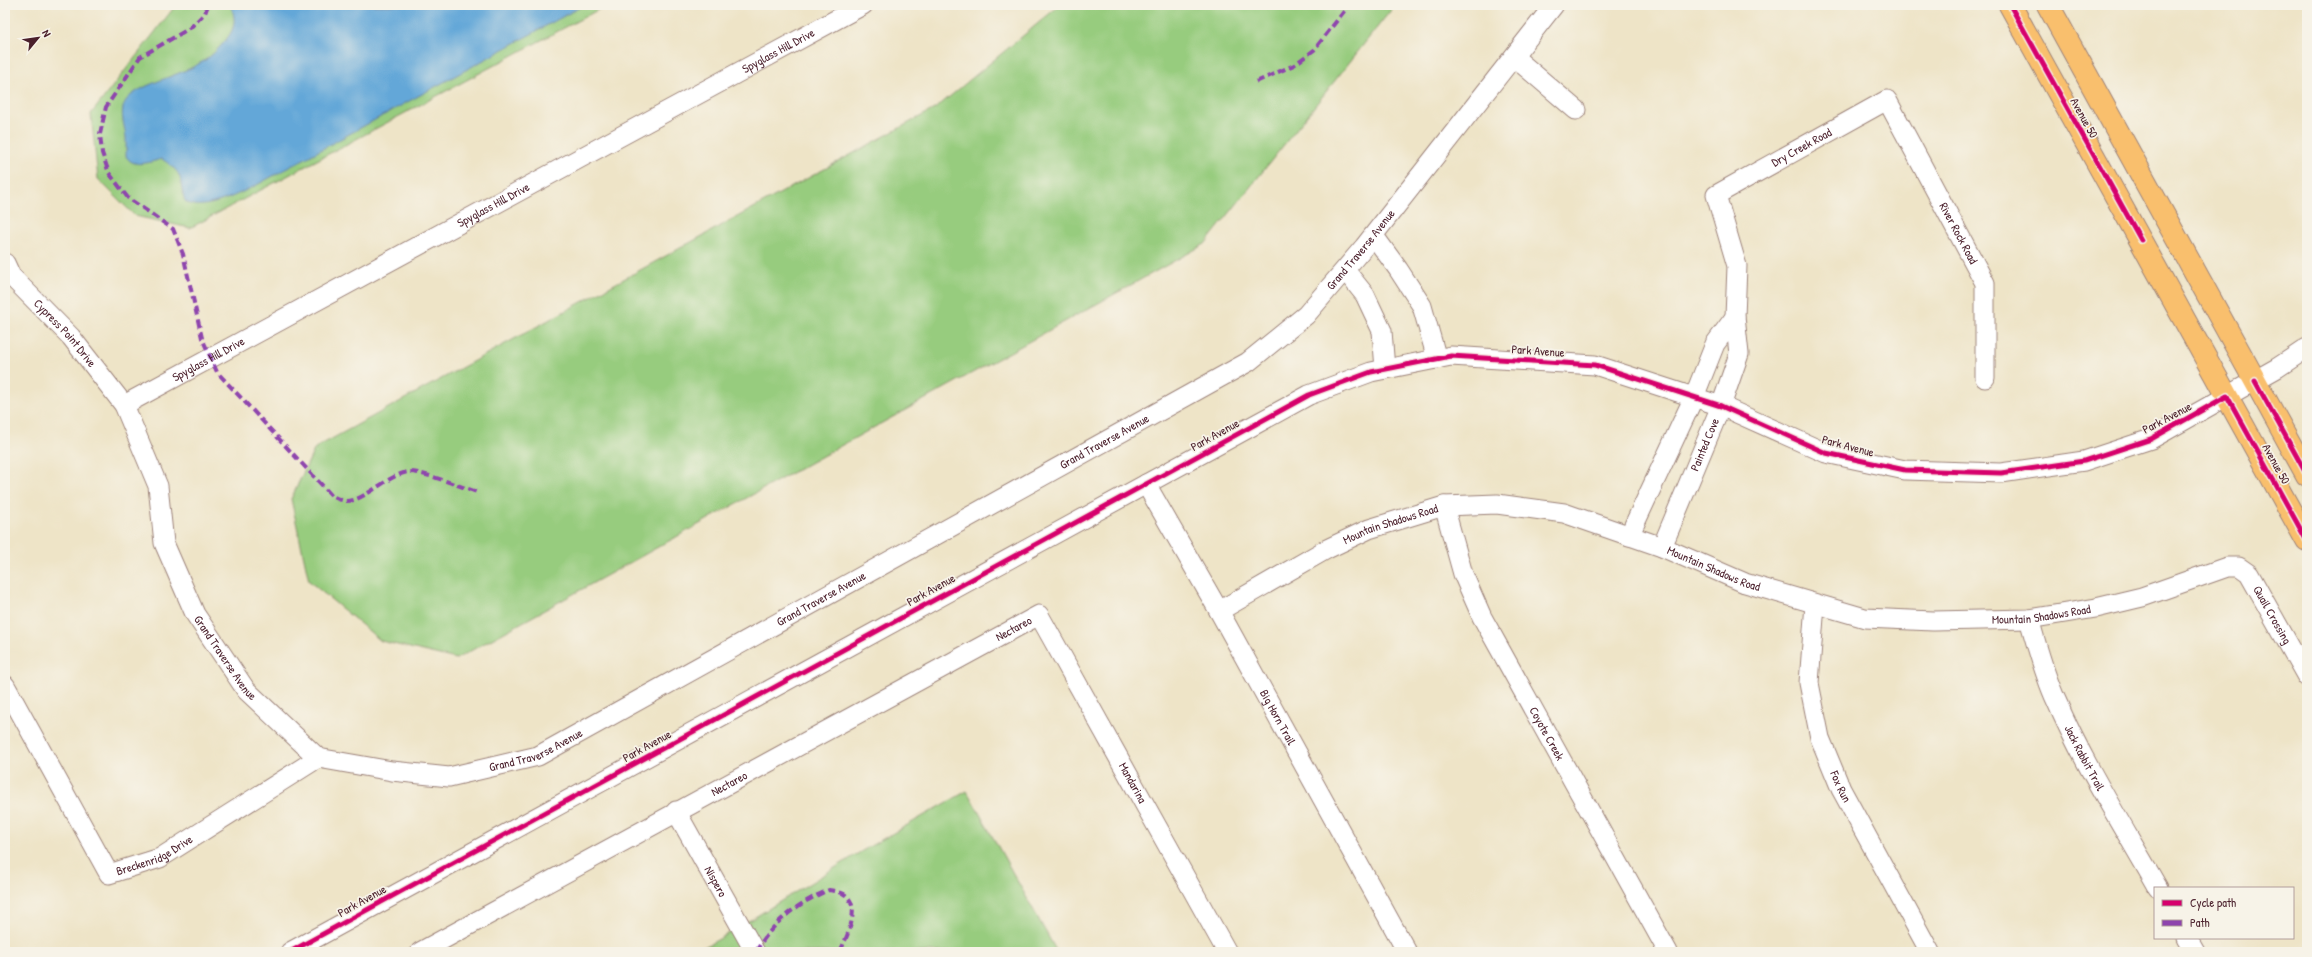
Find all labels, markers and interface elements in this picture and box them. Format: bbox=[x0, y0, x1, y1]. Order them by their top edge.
north arrow bbox=[18, 18, 58, 58]
street label: Spyglass Hill Drive bbox=[739, 24, 817, 77]
text: N bbox=[39, 27, 54, 39]
street label: Avenue 50 bbox=[2066, 95, 2102, 141]
street label: Dry Creek Road bbox=[1768, 123, 1835, 171]
street label: Spyglass Hill Drive bbox=[454, 178, 533, 231]
street label: River Rock Road bbox=[1935, 199, 1982, 267]
street label: Grand Traverse Avenue bbox=[1322, 205, 1399, 293]
street label: Cypress Point Drive bbox=[30, 295, 101, 371]
street label: Spyglass Hill Drive bbox=[169, 332, 248, 385]
street label: Park Avenue bbox=[1511, 340, 1565, 361]
street label: Park Avenue bbox=[2139, 397, 2194, 438]
street label: Grand Traverse Avenue bbox=[1056, 409, 1152, 473]
street label: Park Avenue bbox=[1187, 414, 1242, 455]
street label: Painted Cove bbox=[1686, 415, 1723, 474]
street label: Park Avenue bbox=[1820, 430, 1876, 461]
street label: Avenue 50 bbox=[2258, 441, 2294, 487]
street label: Mountain Shadows Road bbox=[1340, 499, 1440, 548]
street label: Mountain Shadows Road bbox=[1665, 541, 1763, 595]
street label: Grand Traverse Avenue bbox=[773, 567, 869, 630]
street label: Park Avenue bbox=[903, 569, 958, 610]
street label: Quail Crossing bbox=[2249, 582, 2296, 647]
street label: Mountain Shadows Road bbox=[1992, 600, 2092, 628]
street label: Nectareo bbox=[992, 611, 1035, 645]
street label: Grand Traverse Avenue bbox=[190, 612, 261, 704]
street label: Big Horn Trail bbox=[1256, 686, 1301, 749]
street label: Coyote Creek bbox=[1525, 704, 1569, 763]
street label: Jack Rabbit Trail bbox=[2061, 722, 2110, 794]
street label: Grand Traverse Avenue bbox=[487, 724, 586, 775]
street label: Park Avenue bbox=[619, 725, 674, 766]
street label: Mandarina bbox=[1115, 759, 1151, 806]
street label: Nectareo bbox=[708, 766, 750, 800]
street label: Fox Run bbox=[1826, 767, 1856, 805]
street label: Breckenridge Drive bbox=[114, 830, 196, 879]
street label: Nispero bbox=[701, 863, 732, 900]
street label: Park Avenue bbox=[334, 880, 389, 921]
legend bbox=[2154, 887, 2294, 939]
text: Cycle path bbox=[2190, 894, 2236, 911]
text: Path bbox=[2190, 914, 2210, 931]

